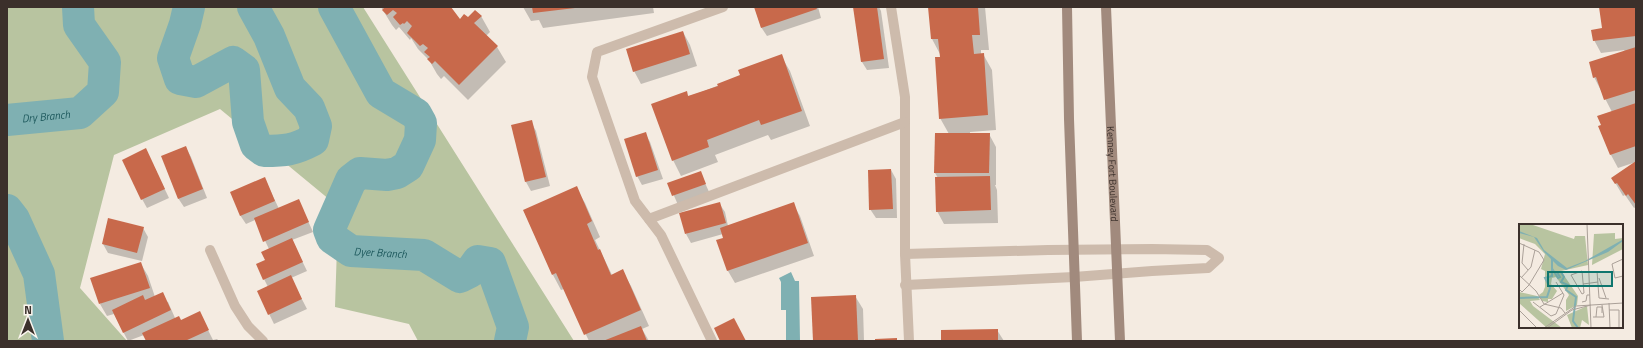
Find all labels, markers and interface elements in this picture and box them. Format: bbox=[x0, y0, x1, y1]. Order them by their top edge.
water label: Dry Branch bbox=[21, 106, 71, 127]
street label: Kenney Fort Boulevard bbox=[1103, 126, 1122, 222]
inset map bbox=[1519, 224, 1623, 328]
water label: Dyer Branch bbox=[353, 243, 408, 262]
north arrow bbox=[8, 300, 48, 340]
text: N bbox=[24, 302, 32, 318]

